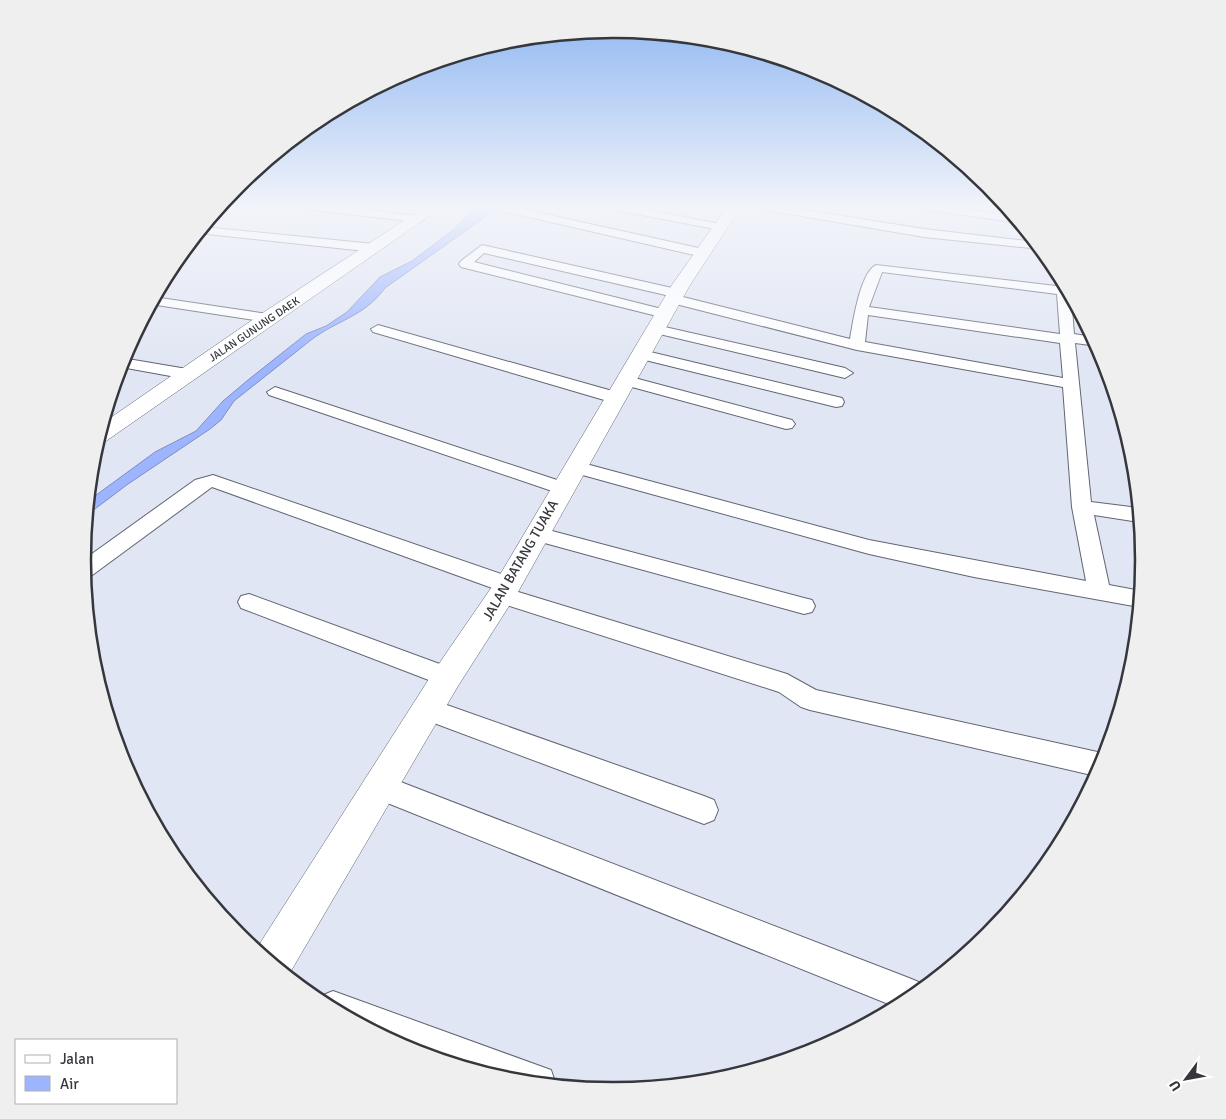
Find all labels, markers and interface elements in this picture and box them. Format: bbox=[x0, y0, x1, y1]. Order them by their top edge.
street label: JALAN GUNUNG DAEK bbox=[207, 294, 302, 365]
street label: JALAN BATANG TUAKA bbox=[479, 496, 562, 624]
legend bbox=[15, 1039, 178, 1104]
text: Jalan bbox=[60, 1050, 94, 1068]
north arrow bbox=[1161, 1054, 1211, 1104]
text: Air bbox=[60, 1075, 79, 1093]
text: U bbox=[1166, 1077, 1185, 1094]

